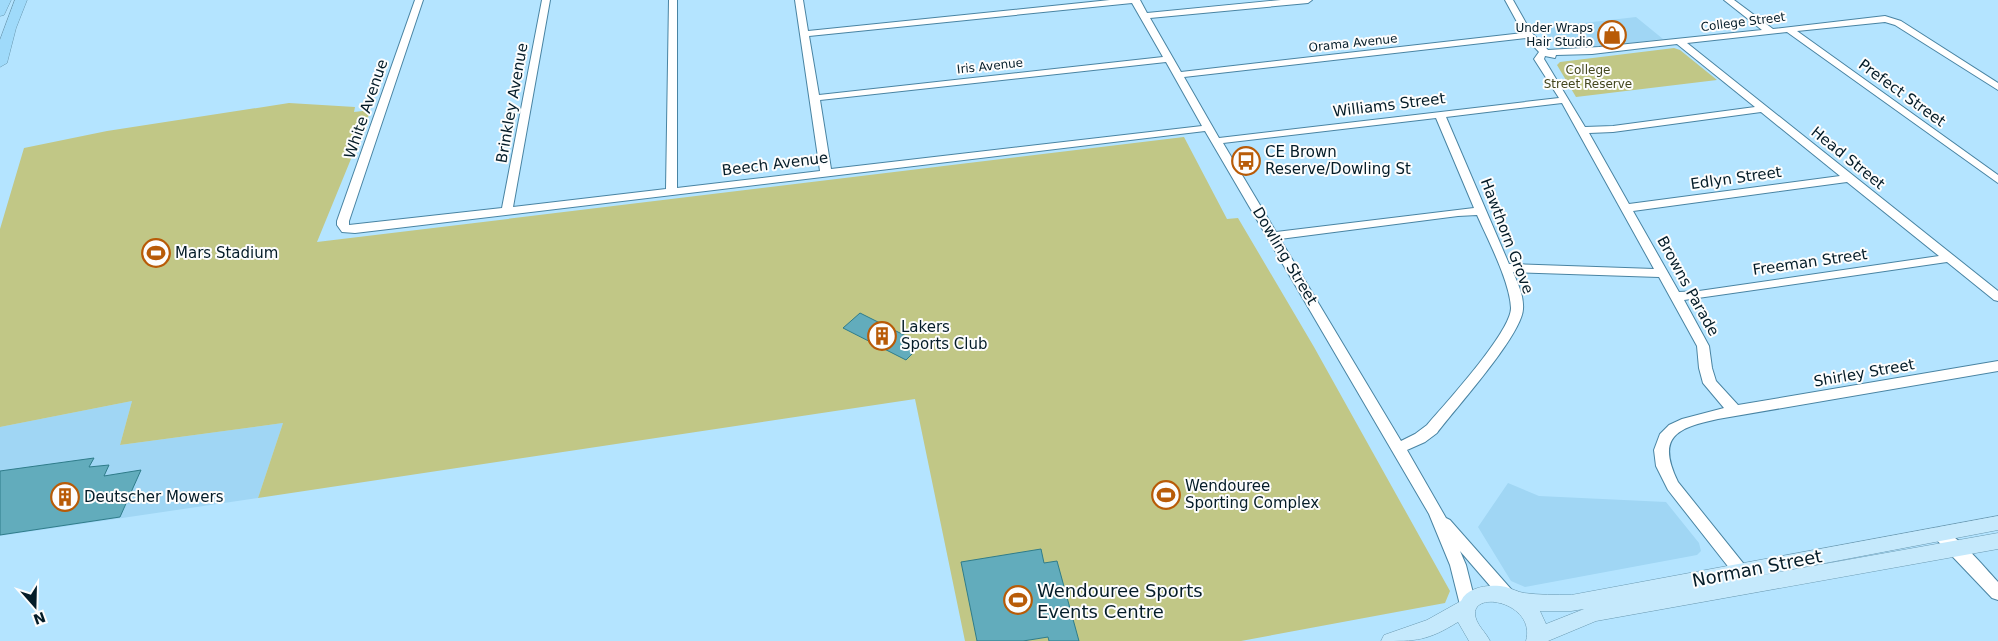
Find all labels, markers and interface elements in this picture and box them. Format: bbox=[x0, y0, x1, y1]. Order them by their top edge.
street label: College Street bbox=[1700, 10, 1786, 34]
shop icon: Under Wraps Hair Studio bbox=[1597, 20, 1627, 50]
place label: Under Wraps Hair Studio bbox=[1515, 21, 1593, 49]
street label: Orama Avenue bbox=[1308, 31, 1398, 55]
street label: Brinkley Avenue bbox=[493, 42, 531, 164]
street label: Prefect Street bbox=[1855, 55, 1949, 131]
street label: Iris Avenue bbox=[956, 56, 1024, 76]
street label: White Avenue bbox=[341, 57, 391, 161]
park label: College Street Reserve bbox=[1544, 63, 1632, 91]
street label: Williams Street bbox=[1332, 89, 1446, 121]
street label: Head Street bbox=[1808, 123, 1889, 193]
place label: CE Brown Reserve/Dowling St bbox=[1265, 143, 1411, 178]
bus stop icon: CE Brown Reserve/Dowling St bbox=[1231, 146, 1261, 176]
street label: Beech Avenue bbox=[721, 149, 829, 179]
street label: Edlyn Street bbox=[1689, 163, 1783, 193]
street label: Hawthorn Grove bbox=[1477, 176, 1537, 296]
street label: Dowling Street bbox=[1249, 204, 1321, 308]
street label: Browns Parade bbox=[1653, 233, 1723, 339]
sports icon: Mars Stadium bbox=[141, 238, 171, 268]
place label: Mars Stadium bbox=[175, 244, 278, 262]
street label: Freeman Street bbox=[1752, 245, 1869, 279]
place label: Lakers Sports Club bbox=[901, 318, 988, 353]
building icon: Lakers Sports Club bbox=[867, 321, 897, 351]
street label: Shirley Street bbox=[1812, 355, 1916, 391]
place label: Wendouree Sporting Complex bbox=[1185, 477, 1319, 512]
sports icon: Wendouree Sporting Complex bbox=[1151, 480, 1181, 510]
building icon: Deutscher Mowers bbox=[50, 482, 80, 512]
place label: Deutscher Mowers bbox=[84, 488, 224, 506]
street label: Norman Street bbox=[1690, 545, 1824, 591]
place label: Wendouree Sports Events Centre bbox=[1037, 580, 1203, 622]
north arrow bbox=[10, 581, 60, 631]
sports icon: Wendouree Sports Events Centre bbox=[1003, 585, 1033, 615]
text: N bbox=[31, 609, 48, 628]

